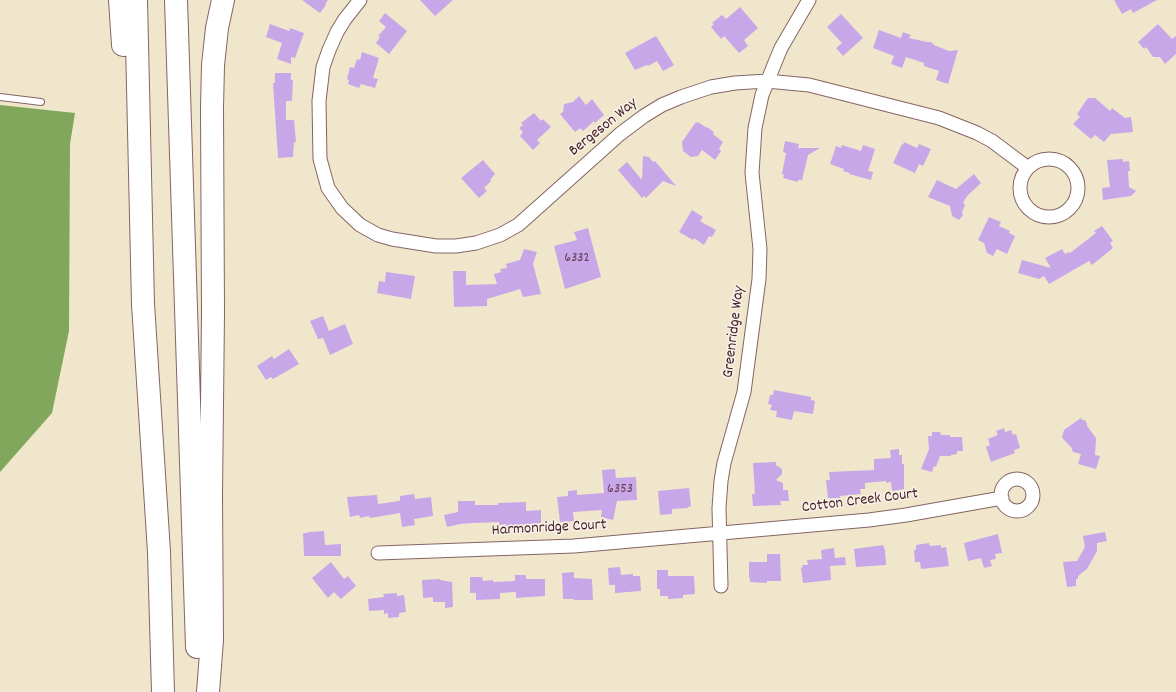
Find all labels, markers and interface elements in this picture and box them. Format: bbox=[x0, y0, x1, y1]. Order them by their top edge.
street label: Bergeson Way bbox=[566, 95, 642, 161]
house number: 6332 bbox=[564, 251, 590, 267]
street label: Greenridge Way bbox=[720, 285, 750, 379]
house number: 6353 bbox=[607, 482, 633, 498]
street label: Cotton Creek Court bbox=[801, 485, 919, 519]
street label: Harmonridge Court bbox=[491, 516, 607, 542]

